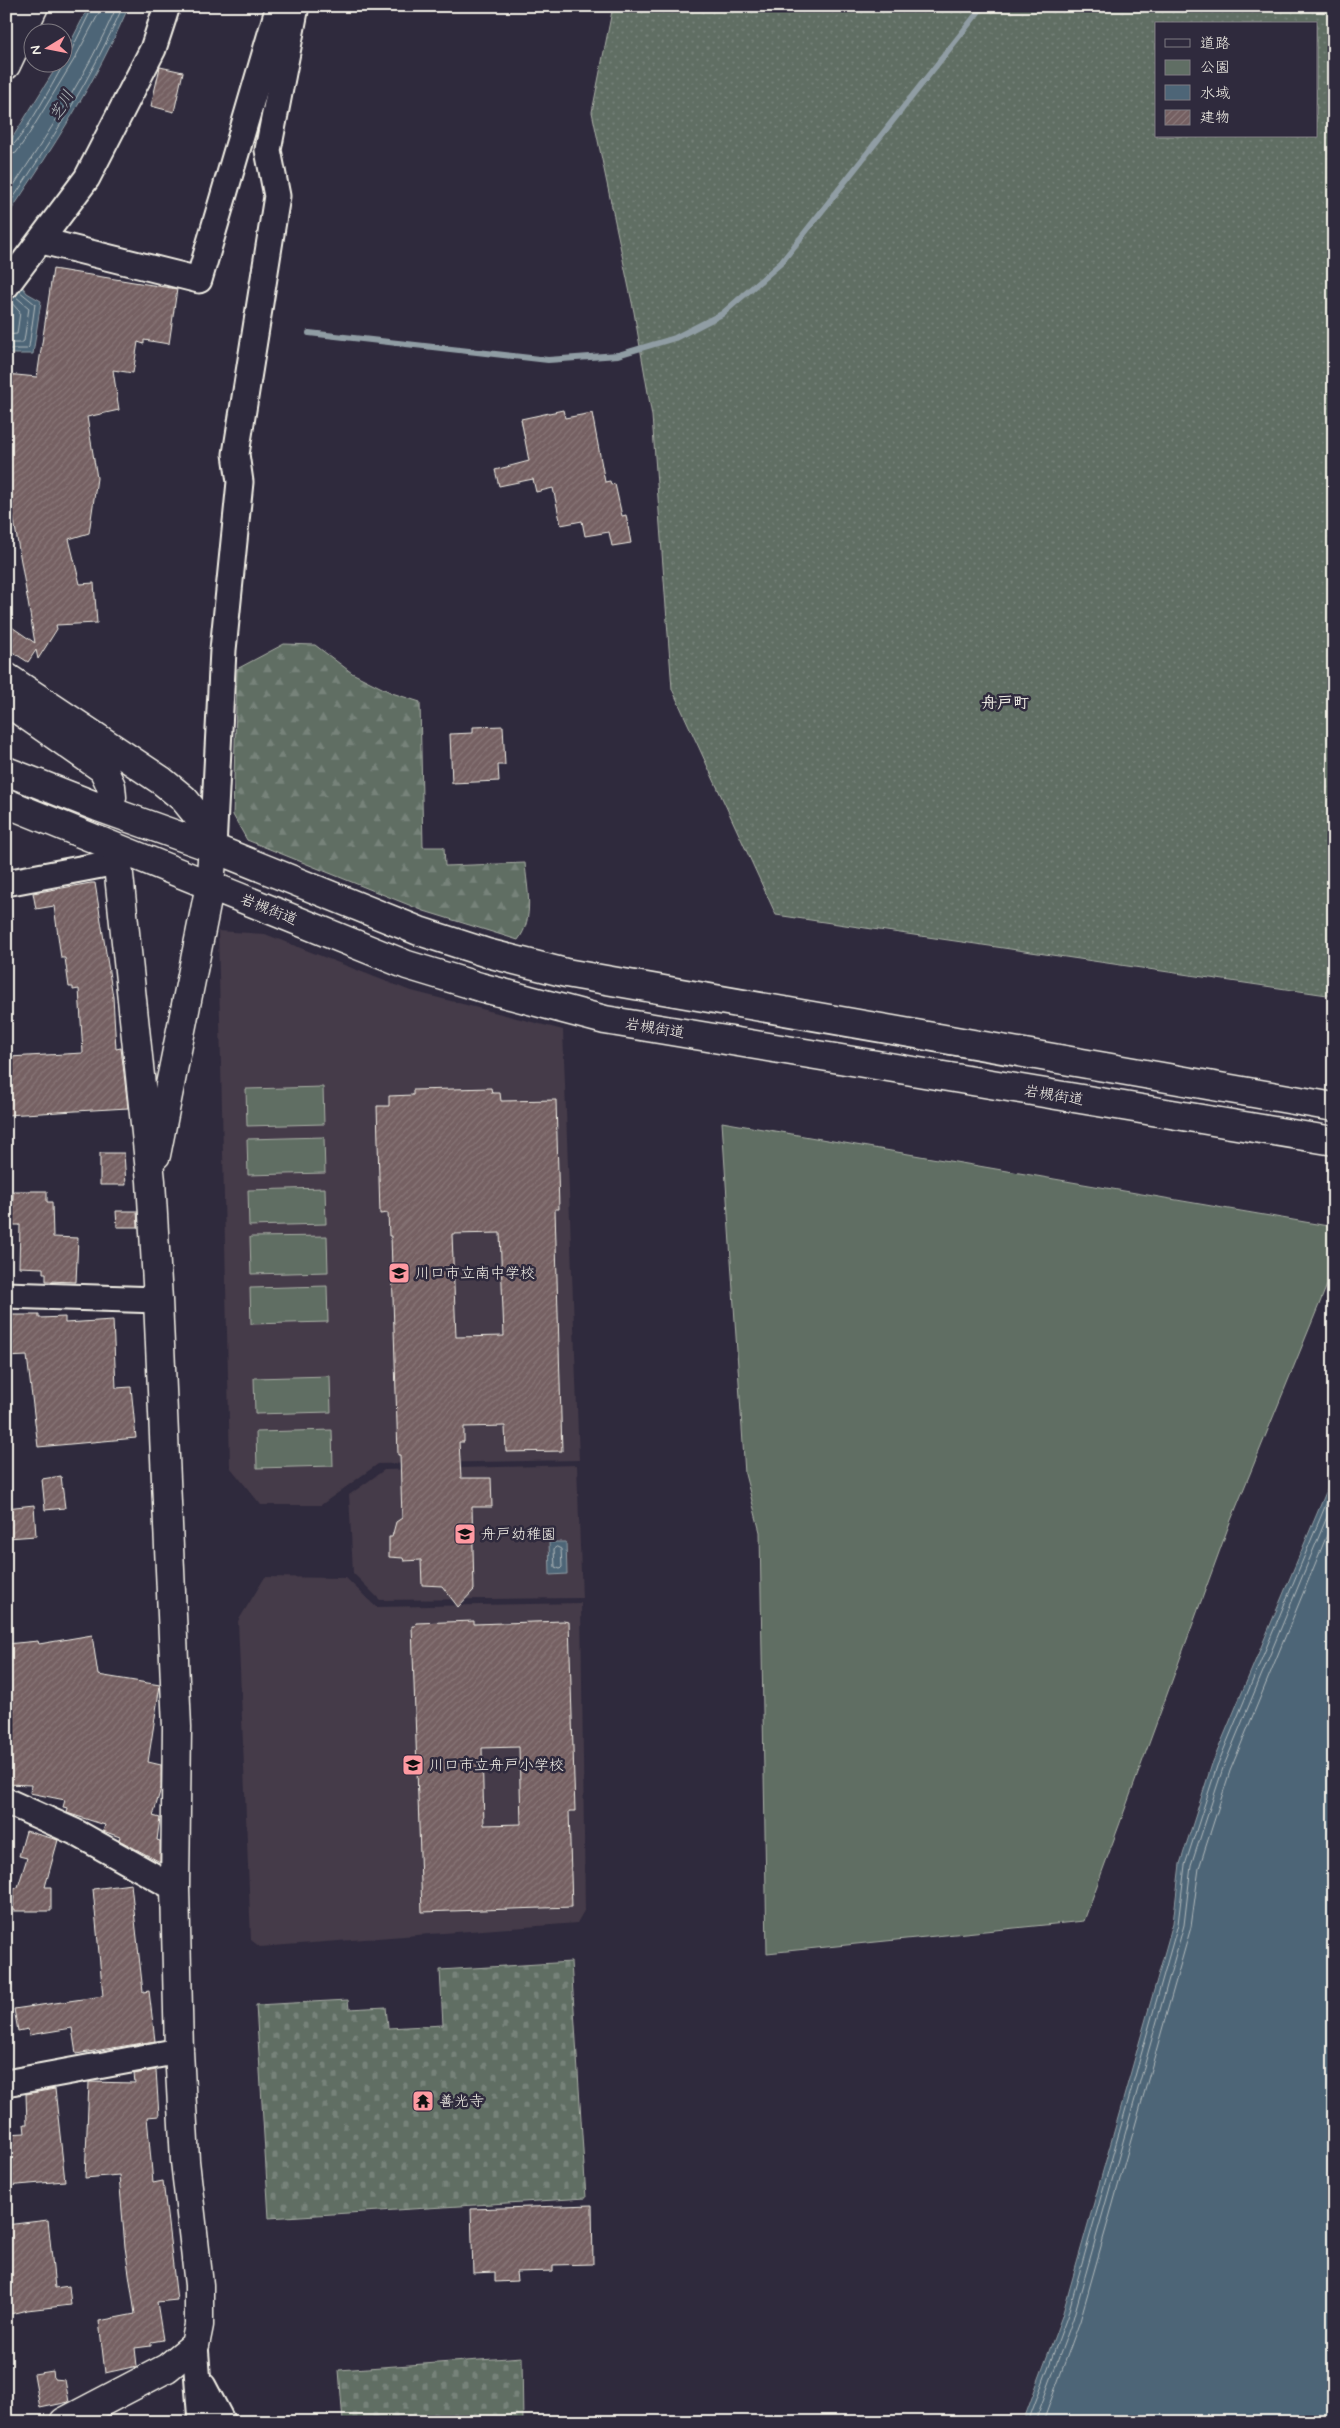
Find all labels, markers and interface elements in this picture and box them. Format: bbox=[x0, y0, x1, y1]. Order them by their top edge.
north arrow bbox=[22, 22, 72, 72]
legend bbox=[1155, 22, 1318, 138]
text: 道路 bbox=[1200, 34, 1230, 54]
text: N bbox=[27, 44, 46, 56]
text: 公園 bbox=[1200, 58, 1230, 78]
text: 水域 bbox=[1200, 84, 1230, 104]
water label: 芝川 bbox=[45, 87, 79, 125]
text: 建物 bbox=[1200, 108, 1230, 128]
district label: 舟戸町 bbox=[981, 693, 1029, 714]
street label: 岩槻街道 bbox=[237, 889, 300, 930]
street label: 岩槻街道 bbox=[624, 1014, 686, 1044]
street label: 岩槻街道 bbox=[1023, 1081, 1085, 1111]
school or university icon: 川口市立南中学校 bbox=[387, 1261, 411, 1285]
place label: 川口市立南中学校 bbox=[415, 1264, 535, 1284]
school or university icon: 舟戸幼稚園 bbox=[453, 1522, 477, 1546]
place label: 舟戸幼稚園 bbox=[481, 1525, 556, 1545]
school or university icon: 川口市立舟戸小学校 bbox=[401, 1753, 425, 1777]
place label: 川口市立舟戸小学校 bbox=[429, 1756, 564, 1776]
temple icon: 善光寺 bbox=[411, 2089, 435, 2113]
place label: 善光寺 bbox=[439, 2092, 484, 2112]

